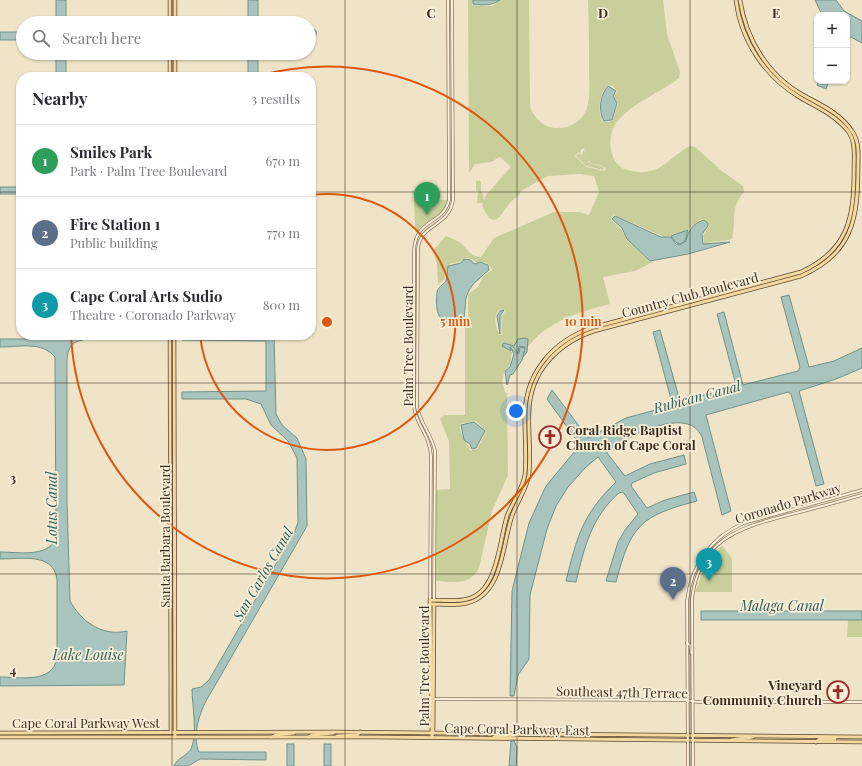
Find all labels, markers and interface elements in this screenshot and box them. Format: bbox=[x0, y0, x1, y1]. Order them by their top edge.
text: C bbox=[426, 4, 436, 21]
text: D bbox=[598, 4, 608, 21]
text: E bbox=[772, 4, 780, 21]
map controls bbox=[814, 12, 850, 84]
button: + bbox=[814, 12, 850, 48]
search box bbox=[16, 16, 316, 60]
icon: search bbox=[30, 27, 52, 49]
text: Search here bbox=[62, 28, 141, 48]
button: − bbox=[814, 48, 850, 84]
text: Nearby bbox=[32, 87, 87, 109]
text: 3 results bbox=[251, 90, 300, 107]
text: Smiles Park bbox=[70, 142, 152, 162]
text: 1 bbox=[43, 152, 47, 169]
text: 670 m bbox=[265, 152, 300, 169]
text: Park · Palm Tree Boulevard bbox=[70, 162, 227, 179]
pin: 1 bbox=[414, 182, 440, 215]
text: Fire Station 1 bbox=[70, 214, 160, 234]
text: 2 bbox=[42, 224, 48, 241]
text: 770 m bbox=[267, 224, 300, 241]
text: Public building bbox=[70, 234, 158, 251]
street label: Country Club Boulevard bbox=[620, 268, 760, 321]
street label: Palm Tree Boulevard bbox=[399, 285, 416, 406]
text: Cape Coral Arts Sudio bbox=[70, 286, 223, 306]
text: 3 bbox=[42, 296, 48, 313]
text: 800 m bbox=[263, 296, 300, 313]
text: Theatre · Coronado Parkway bbox=[70, 306, 236, 323]
text: 5 min bbox=[440, 313, 471, 329]
text: 10 min bbox=[564, 313, 602, 329]
centre of rings bbox=[320, 315, 334, 329]
water label: Rubican Canal bbox=[650, 375, 744, 418]
your location bbox=[506, 401, 526, 421]
place label: Coral Ridge Baptist Church of Cape Coral bbox=[566, 421, 696, 453]
church icon: Coral Ridge Baptist Church of Cape Coral bbox=[537, 424, 563, 450]
street label: Santa Barbara Boulevard bbox=[156, 464, 173, 608]
text: 3 bbox=[10, 469, 16, 486]
water label: Lotus Canal bbox=[42, 471, 61, 545]
street label: Coronado Parkway bbox=[733, 478, 844, 527]
water label: San Carlos Canal bbox=[228, 523, 298, 625]
pin: 3 bbox=[696, 548, 722, 581]
pin: 2 bbox=[660, 567, 686, 600]
water label: Malaga Canal bbox=[739, 596, 825, 615]
street label: Palm Tree Boulevard bbox=[415, 605, 432, 726]
water label: Lake Louise bbox=[52, 645, 123, 664]
text: 4 bbox=[10, 661, 17, 678]
place label: Vineyard Community Church bbox=[703, 676, 822, 708]
church icon: Vineyard Community Church bbox=[825, 679, 851, 705]
street label: Southeast 47th Terrace bbox=[556, 682, 689, 701]
street label: Cape Coral Parkway West bbox=[12, 714, 160, 731]
street label: Cape Coral Parkway East bbox=[444, 719, 590, 738]

